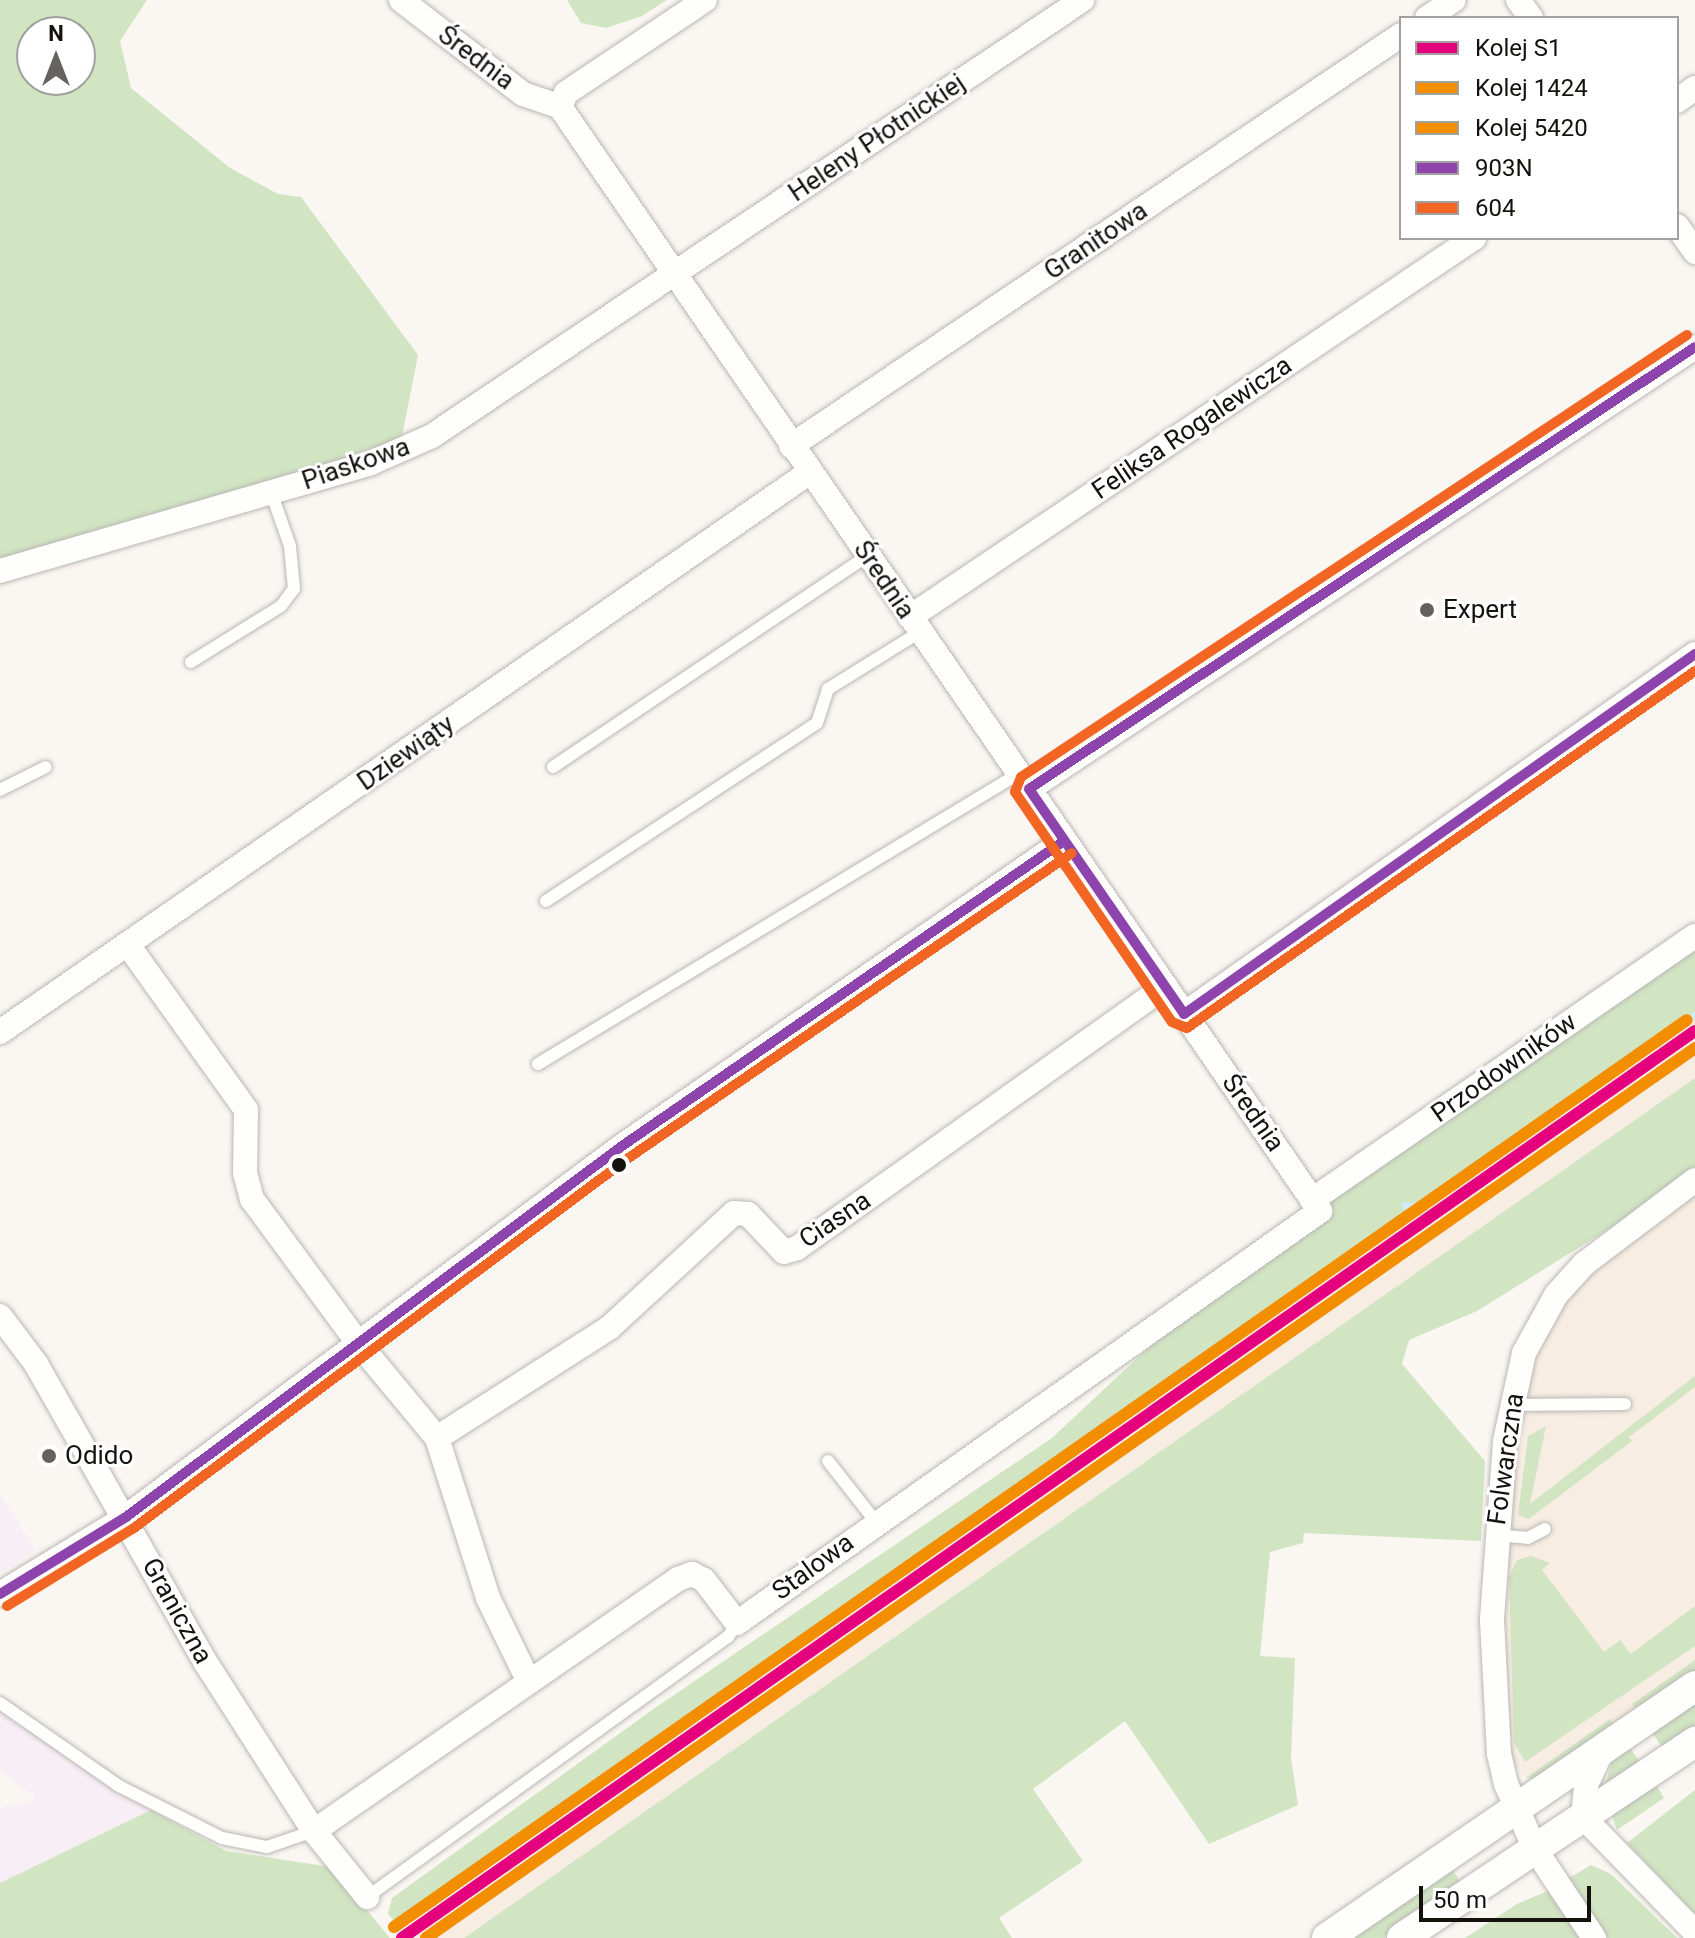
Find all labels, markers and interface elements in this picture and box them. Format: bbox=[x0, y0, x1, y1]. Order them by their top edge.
north arrow bbox=[16, 16, 96, 96]
legend bbox=[1399, 16, 1679, 240]
street label: Średnia bbox=[432, 19, 520, 97]
text: N bbox=[48, 21, 64, 46]
text: Kolej S1 bbox=[1475, 34, 1561, 62]
street label: Heleny Płotnickiej bbox=[783, 67, 971, 209]
text: Kolej 1424 bbox=[1475, 74, 1588, 102]
text: Kolej 5420 bbox=[1475, 114, 1588, 142]
text: 903N bbox=[1475, 154, 1533, 182]
text: 604 bbox=[1475, 194, 1515, 222]
street label: Granitowa bbox=[1039, 195, 1153, 287]
street label: Feliksa Rogalewicza bbox=[1086, 350, 1298, 506]
street label: Piaskowa bbox=[298, 431, 414, 497]
street label: Średnia bbox=[847, 535, 921, 625]
place label: Expert bbox=[1443, 594, 1517, 626]
marker: Expert bbox=[1418, 601, 1436, 619]
street label: Dziewiąty bbox=[352, 708, 460, 798]
street label: Przodowników bbox=[1425, 1006, 1583, 1130]
street label: Średnia bbox=[1215, 1068, 1291, 1158]
unlabelled marker bbox=[611, 1157, 627, 1173]
street label: Ciasna bbox=[793, 1185, 877, 1255]
street label: Folwarczna bbox=[1481, 1391, 1531, 1527]
place label: Odido bbox=[65, 1440, 133, 1472]
marker: Odido bbox=[40, 1447, 58, 1465]
street label: Stalowa bbox=[766, 1527, 860, 1607]
street label: Graniczna bbox=[135, 1553, 219, 1669]
scale bar bbox=[1423, 1870, 1595, 1920]
text: 50 m bbox=[1433, 1886, 1487, 1914]

